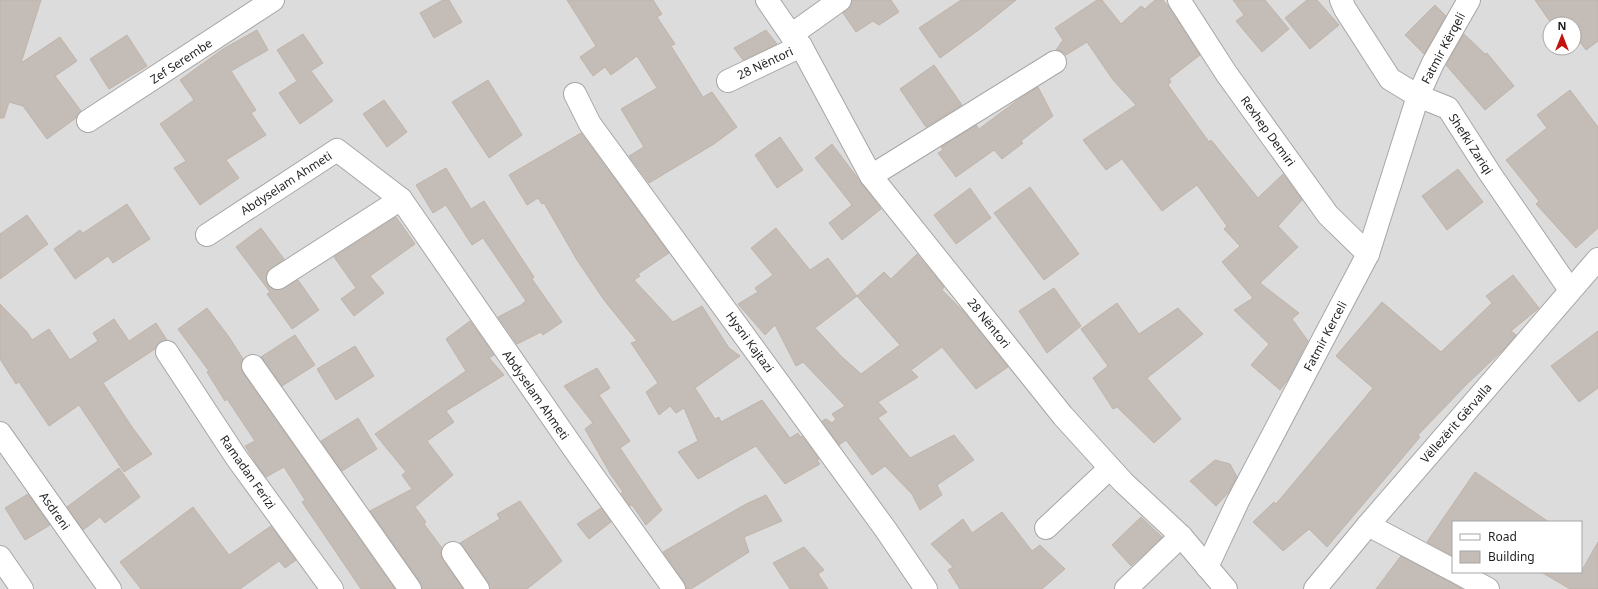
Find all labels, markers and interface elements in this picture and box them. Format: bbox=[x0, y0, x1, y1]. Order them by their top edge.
street label: Fatmir Kërqeli bbox=[1417, 9, 1469, 87]
north arrow bbox=[1542, 16, 1582, 56]
text: N bbox=[1558, 18, 1566, 33]
street label: Zef Serembe bbox=[147, 34, 216, 87]
street label: 28 Nëntori bbox=[734, 43, 796, 83]
street label: Rexhep Demiri bbox=[1237, 92, 1299, 170]
street label: Shefki Zariqi bbox=[1445, 110, 1497, 178]
street label: Abdyselam Ahmeti bbox=[237, 147, 335, 219]
street label: 28 Nëntori bbox=[964, 294, 1014, 352]
street label: Fatmir Kerceli bbox=[1299, 298, 1351, 374]
street label: Hysni Kajtazi bbox=[722, 308, 778, 376]
street label: Abdyselam Ahmeti bbox=[499, 347, 573, 443]
street label: Vëllezërit Gërvalla bbox=[1417, 379, 1495, 467]
street label: Ramadan Ferizi bbox=[216, 432, 280, 512]
street label: Asdreni bbox=[36, 489, 74, 533]
legend bbox=[1452, 521, 1582, 573]
text: Road bbox=[1488, 528, 1517, 545]
text: Building bbox=[1488, 548, 1535, 565]

